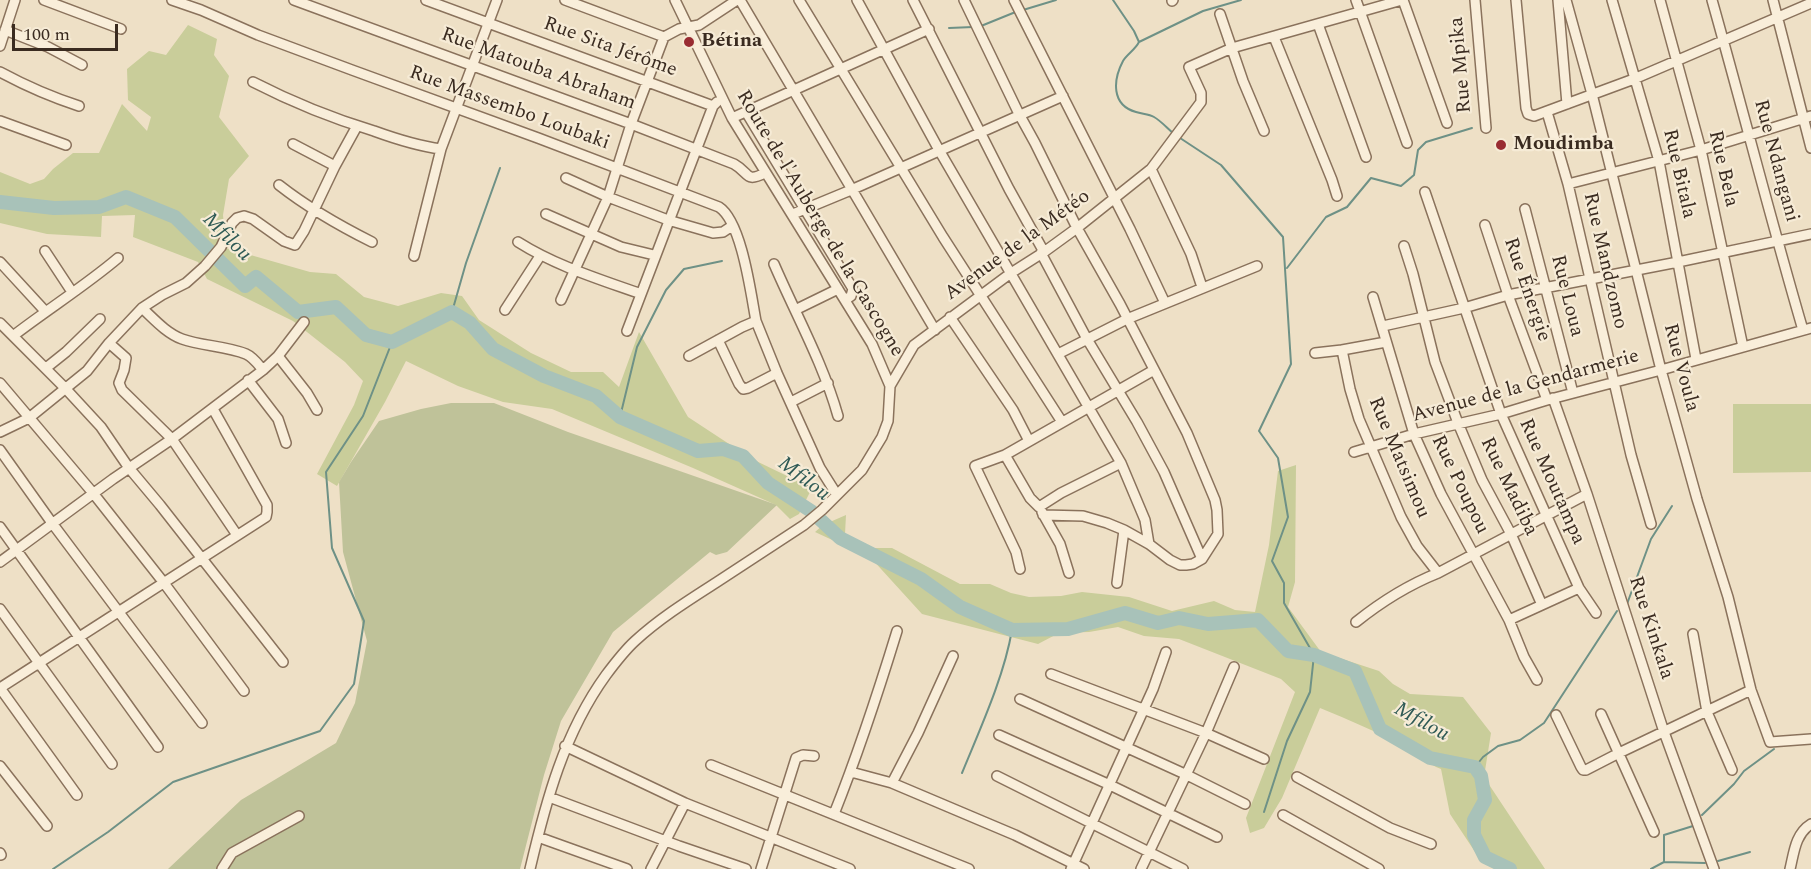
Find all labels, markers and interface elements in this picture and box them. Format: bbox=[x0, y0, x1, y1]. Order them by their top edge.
scale bar bbox=[15, 12, 122, 50]
street label: Rue Sita Jérôme bbox=[540, 13, 680, 83]
street label: Rue Mpika bbox=[1446, 16, 1478, 114]
text: 100 m bbox=[23, 21, 70, 48]
street label: Rue Matouba Abraham bbox=[437, 24, 639, 116]
place label: Bétina bbox=[701, 30, 762, 54]
marker: Bétina bbox=[682, 35, 696, 49]
street label: Rue Massembo Loubaki bbox=[405, 62, 613, 156]
street label: Route de l'Auberge de la Gascogne bbox=[730, 86, 908, 362]
street label: Rue Ndangani bbox=[1747, 97, 1803, 225]
street label: Rue Bitala bbox=[1656, 127, 1700, 221]
street label: Rue Bela bbox=[1702, 128, 1742, 210]
place label: Moudimba bbox=[1513, 133, 1614, 157]
marker: Moudimba bbox=[1494, 138, 1508, 152]
street label: Avenue de la Météo bbox=[941, 185, 1095, 307]
street label: Rue Mandzomo bbox=[1577, 191, 1631, 331]
water label: Mfilou bbox=[196, 208, 256, 268]
street label: Rue Énergie bbox=[1497, 235, 1555, 345]
street label: Rue Loua bbox=[1544, 253, 1588, 339]
street label: Rue Voula bbox=[1657, 321, 1703, 415]
street label: Avenue de la Gendarmerie bbox=[1410, 345, 1642, 429]
street label: Rue Matsimou bbox=[1362, 394, 1434, 522]
street label: Rue Moutampa bbox=[1512, 415, 1590, 549]
street label: Rue Poupou bbox=[1425, 432, 1493, 538]
street label: Rue Madiba bbox=[1474, 434, 1542, 540]
water label: Mfilou bbox=[772, 452, 834, 508]
street label: Rue Kinkala bbox=[1622, 573, 1678, 683]
water label: Mfilou bbox=[1389, 698, 1453, 748]

